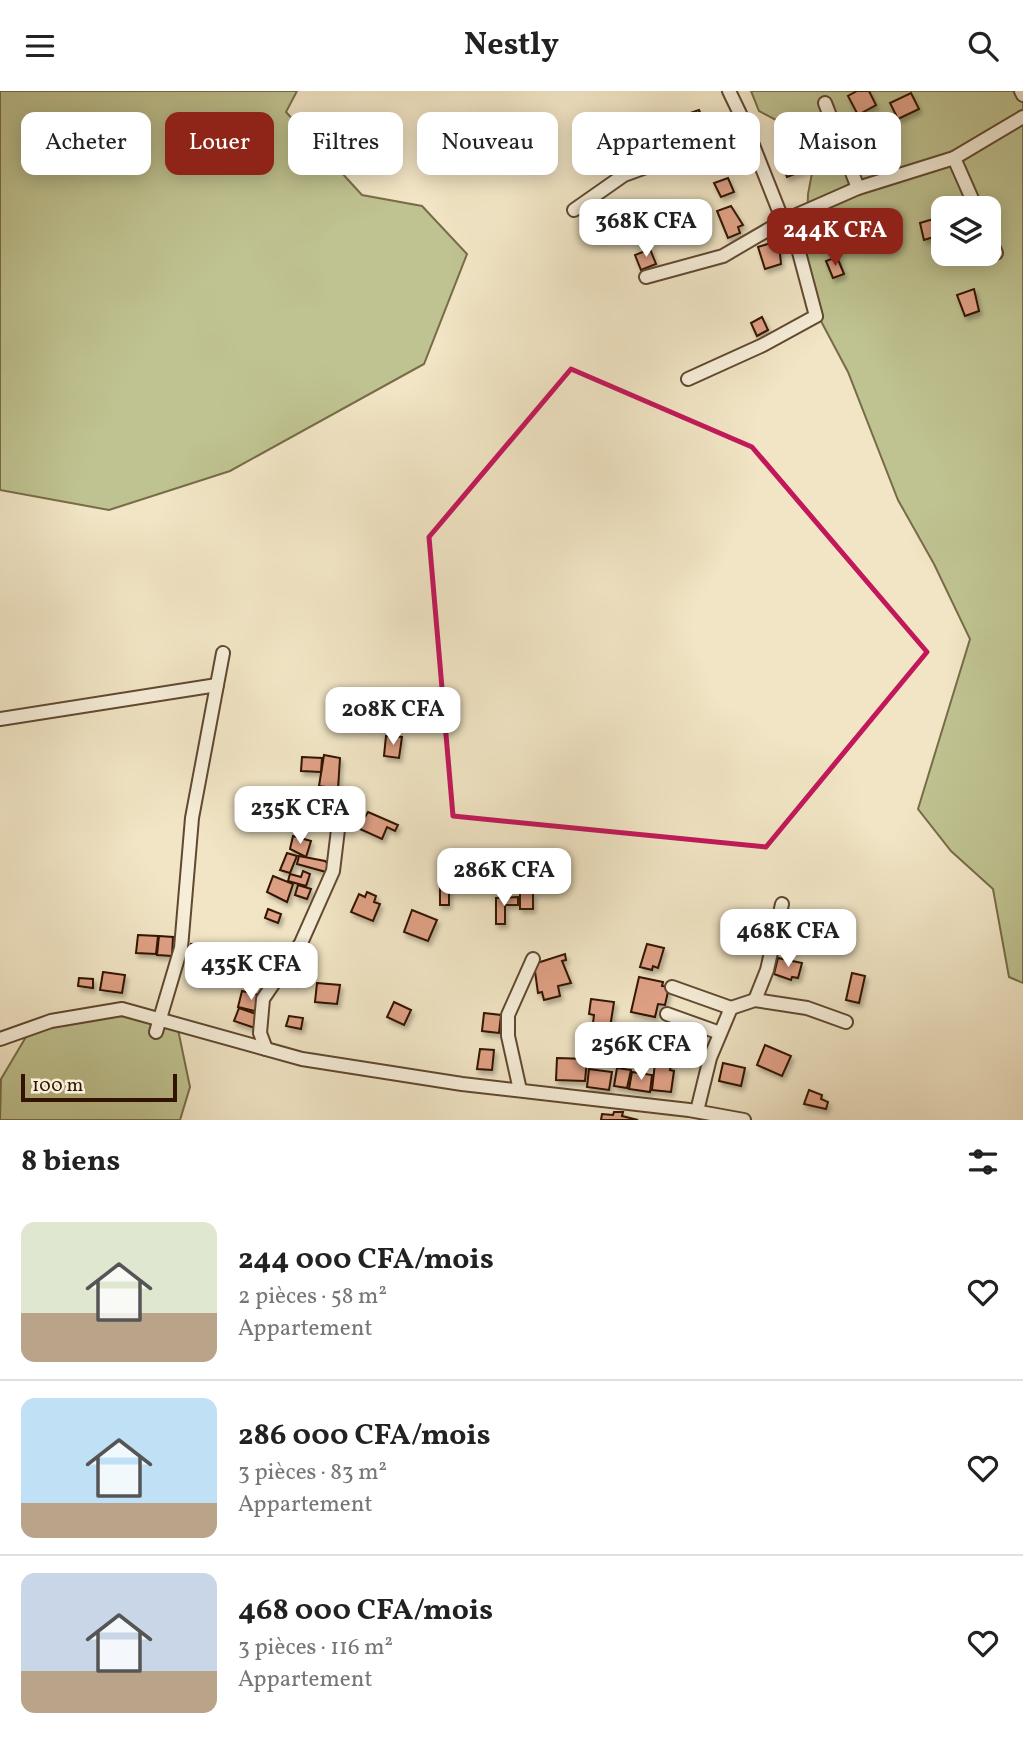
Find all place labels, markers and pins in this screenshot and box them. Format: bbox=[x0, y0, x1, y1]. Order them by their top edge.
pin: 368K CFA bbox=[574, 199, 718, 259]
pin: 244K CFA bbox=[763, 209, 907, 268]
pin: 208K CFA bbox=[321, 687, 465, 747]
pin: 235K CFA bbox=[228, 787, 372, 846]
pin: 286K CFA bbox=[432, 849, 576, 908]
pin: 468K CFA bbox=[716, 909, 860, 969]
pin: 435K CFA bbox=[179, 943, 323, 1002]
pin: 256K CFA bbox=[569, 1023, 713, 1082]

